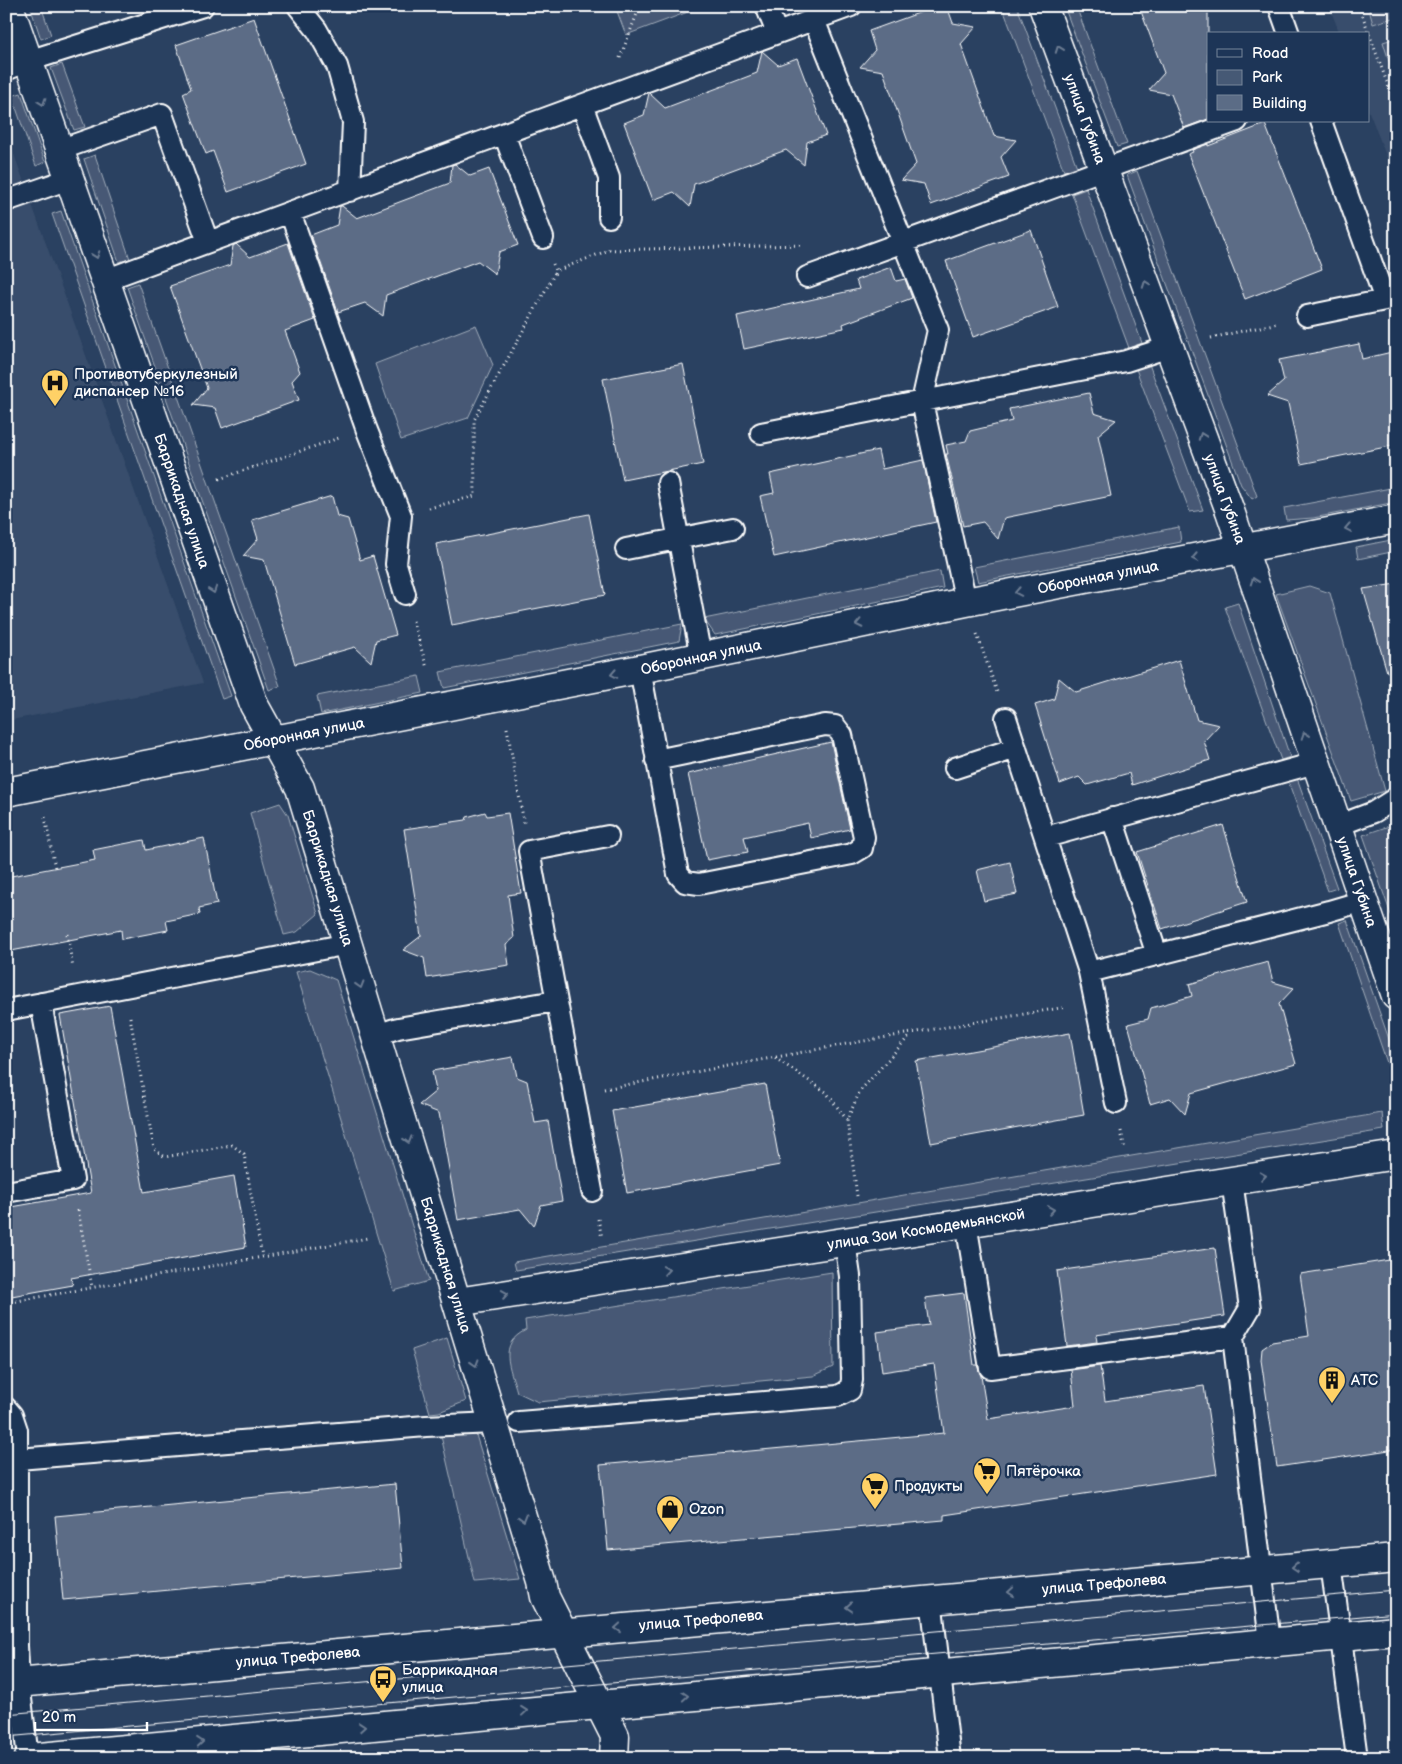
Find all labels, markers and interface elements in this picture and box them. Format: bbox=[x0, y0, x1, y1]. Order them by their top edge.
legend bbox=[1207, 32, 1370, 122]
text: Road bbox=[1252, 44, 1288, 63]
one-way arrow bbox=[1055, 46, 1065, 54]
text: Park bbox=[1252, 68, 1283, 87]
street label: улица Губина bbox=[1059, 71, 1110, 167]
text: Building bbox=[1252, 94, 1307, 113]
one-way arrow bbox=[36, 97, 46, 105]
one-way arrow bbox=[90, 250, 100, 259]
one-way arrow bbox=[1142, 280, 1152, 289]
place label: Противотуберкулезный диспансер №16 bbox=[74, 365, 238, 401]
hospital icon: Противотуберкулезный диспансер №16 bbox=[40, 368, 70, 407]
street label: Баррикадная улица bbox=[150, 431, 214, 571]
one-way arrow bbox=[1198, 432, 1208, 441]
street label: улица Губина bbox=[1199, 451, 1250, 547]
one-way arrow bbox=[1343, 522, 1352, 533]
one-way arrow bbox=[1190, 552, 1199, 563]
street label: Оборонная улица bbox=[1036, 556, 1160, 599]
one-way arrow bbox=[1249, 578, 1259, 586]
one-way arrow bbox=[207, 585, 217, 594]
one-way arrow bbox=[1013, 586, 1022, 597]
one-way arrow bbox=[854, 618, 863, 629]
street label: Оборонная улица bbox=[639, 635, 763, 680]
one-way arrow bbox=[609, 669, 618, 679]
street label: Оборонная улица bbox=[242, 713, 366, 756]
one-way arrow bbox=[1301, 732, 1311, 740]
street label: Баррикадная улица bbox=[298, 808, 357, 949]
street label: улица Губина bbox=[1332, 834, 1381, 930]
one-way arrow bbox=[355, 980, 365, 988]
one-way arrow bbox=[402, 1136, 412, 1144]
one-way arrow bbox=[1259, 1171, 1268, 1181]
street label: Баррикадная улица bbox=[416, 1195, 475, 1336]
street label: улица Зои Космодемьянской bbox=[826, 1204, 1026, 1255]
one-way arrow bbox=[1047, 1205, 1055, 1215]
one-way arrow bbox=[661, 1265, 670, 1275]
one-way arrow bbox=[501, 1290, 509, 1300]
one-way arrow bbox=[470, 1358, 480, 1366]
building icon: АТС bbox=[1317, 1365, 1347, 1404]
place label: АТС bbox=[1350, 1371, 1378, 1390]
supermarket icon: Пятёрочка bbox=[972, 1456, 1002, 1495]
place label: Пятёрочка bbox=[1006, 1462, 1081, 1481]
supermarket icon: Продукты bbox=[860, 1471, 890, 1510]
place label: Продукты bbox=[894, 1477, 963, 1496]
shop icon: Ozon bbox=[655, 1494, 685, 1533]
place label: Ozon bbox=[689, 1500, 724, 1519]
one-way arrow bbox=[517, 1513, 527, 1522]
one-way arrow bbox=[1291, 1561, 1299, 1572]
street label: улица Трефолева bbox=[1041, 1570, 1167, 1599]
one-way arrow bbox=[1007, 1586, 1015, 1597]
one-way arrow bbox=[845, 1601, 853, 1612]
street label: улица Трефолева bbox=[638, 1606, 764, 1635]
one-way arrow bbox=[613, 1622, 621, 1633]
street label: улица Трефолева bbox=[235, 1643, 361, 1672]
place label: Баррикадная улица bbox=[402, 1661, 498, 1697]
bus stop icon: Баррикадная улица bbox=[368, 1664, 398, 1703]
one-way arrow bbox=[682, 1691, 690, 1702]
scale bar bbox=[35, 1699, 148, 1731]
one-way arrow bbox=[520, 1706, 528, 1717]
text: 20 m bbox=[42, 1708, 76, 1727]
one-way arrow bbox=[358, 1721, 366, 1732]
one-way arrow bbox=[196, 1737, 204, 1748]

